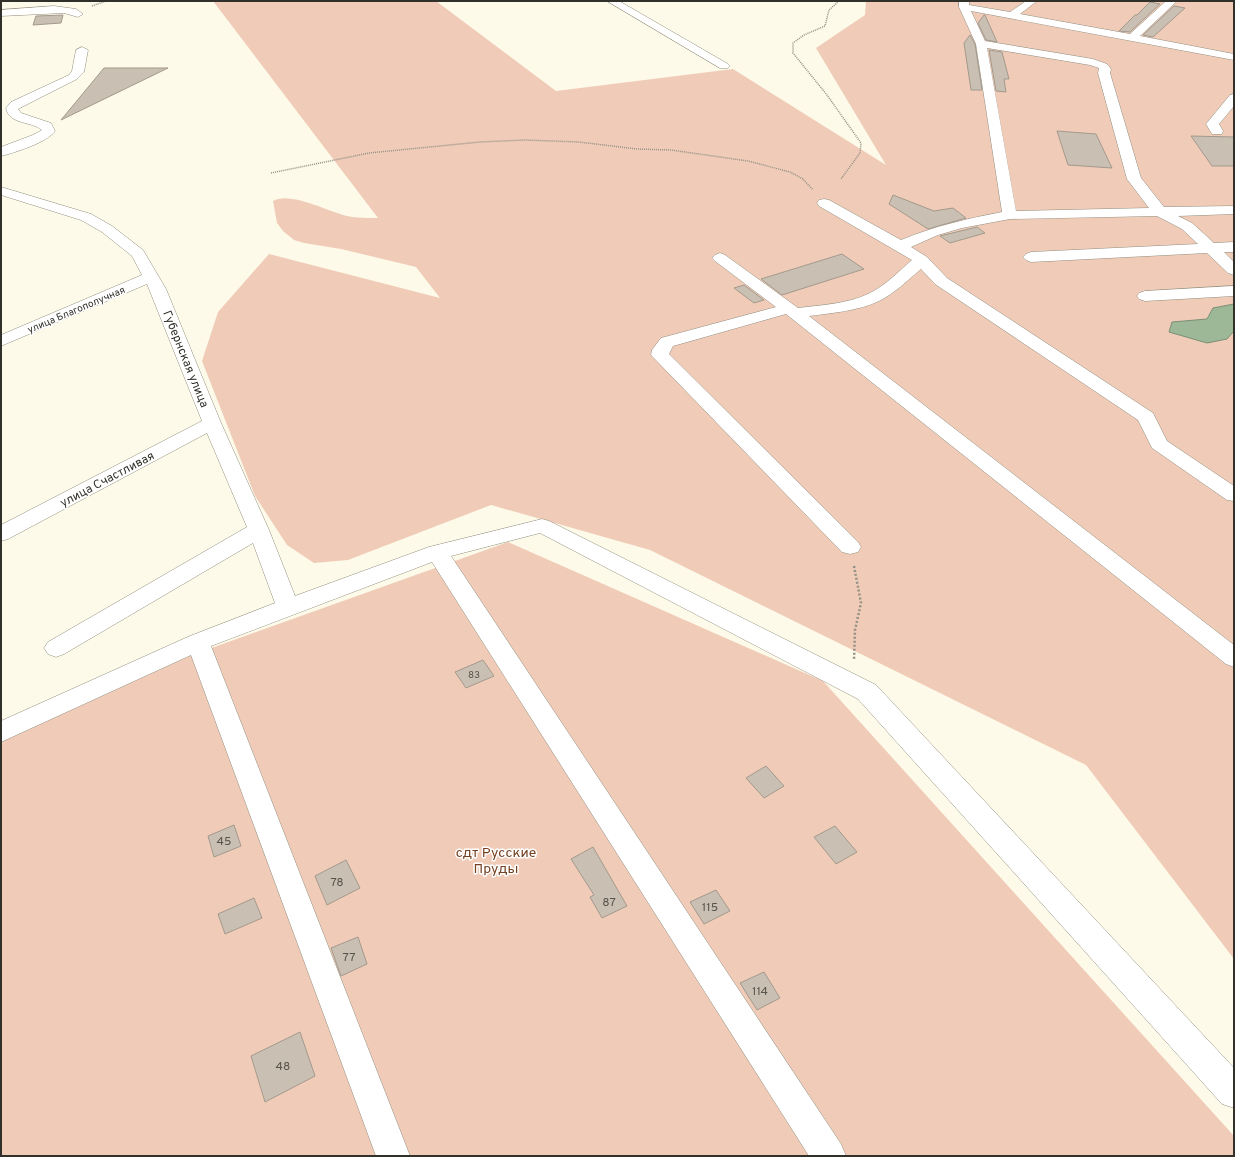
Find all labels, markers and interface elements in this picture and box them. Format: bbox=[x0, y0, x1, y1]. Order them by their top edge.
street label: улица Благополучная bbox=[26, 284, 127, 337]
street label: Губернская улица bbox=[158, 308, 212, 410]
street label: улица Счастливая bbox=[58, 448, 157, 511]
house number: 83 bbox=[468, 669, 480, 682]
house number: 45 bbox=[217, 834, 231, 850]
park label: сдт Русские Пруды bbox=[456, 845, 536, 878]
house number: 78 bbox=[330, 875, 344, 891]
house number: 87 bbox=[602, 895, 616, 911]
house number: 115 bbox=[702, 900, 718, 916]
house number: 77 bbox=[343, 950, 355, 966]
house number: 114 bbox=[752, 984, 768, 1000]
house number: 48 bbox=[276, 1059, 290, 1075]

